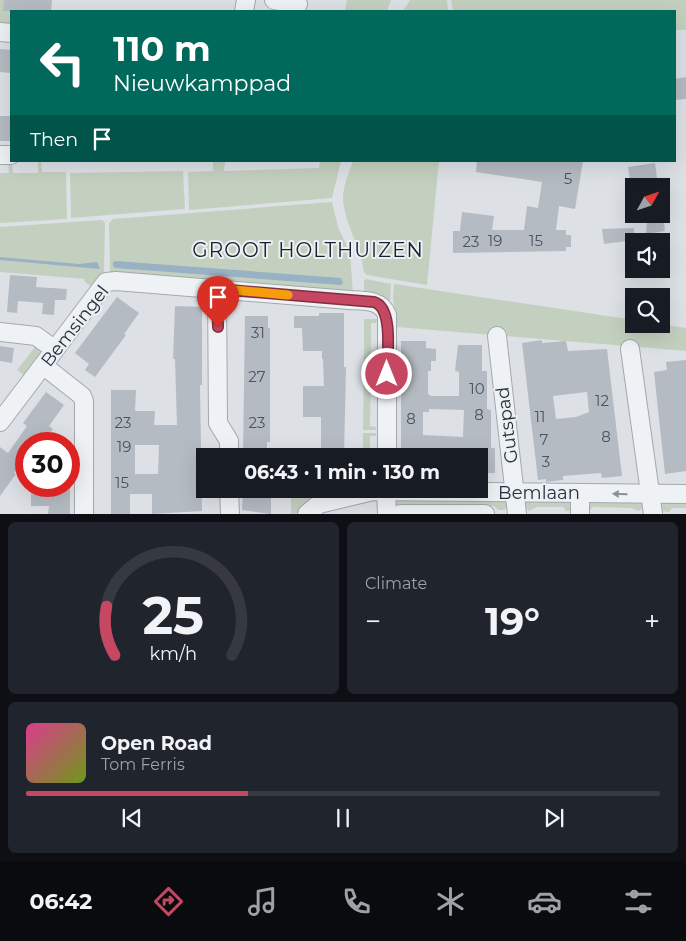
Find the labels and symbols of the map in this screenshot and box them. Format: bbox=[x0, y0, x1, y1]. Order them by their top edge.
house number: 5 bbox=[564, 169, 572, 188]
north arrow bbox=[625, 178, 670, 222]
house number: 19 bbox=[488, 231, 502, 250]
house number: 15 bbox=[529, 231, 543, 250]
house number: 23 bbox=[463, 232, 479, 251]
district label: GROOT HOLTHUIZEN bbox=[192, 238, 424, 262]
pin bbox=[197, 276, 239, 327]
street label: Bemsingel bbox=[36, 281, 114, 371]
house number: 31 bbox=[251, 323, 265, 342]
position arrow bbox=[360, 347, 412, 399]
house number: 27 bbox=[248, 367, 266, 386]
house number: 10 bbox=[469, 379, 485, 398]
street label: Gutspad bbox=[491, 385, 523, 465]
house number: 12 bbox=[595, 391, 609, 410]
house number: 8 bbox=[474, 405, 484, 424]
house number: 11 bbox=[535, 407, 545, 426]
house number: 8 bbox=[406, 409, 416, 428]
house number: 23 bbox=[115, 413, 131, 432]
house number: 23 bbox=[249, 413, 265, 432]
house number: 8 bbox=[601, 427, 611, 446]
house number: 7 bbox=[540, 430, 549, 449]
speed limit sign: 30 bbox=[15, 432, 80, 497]
house number: 19 bbox=[117, 437, 131, 456]
house number: 3 bbox=[542, 452, 550, 471]
house number: 15 bbox=[115, 473, 129, 492]
street label: Bemlaan bbox=[498, 482, 580, 504]
one-way arrow bbox=[612, 489, 628, 497]

